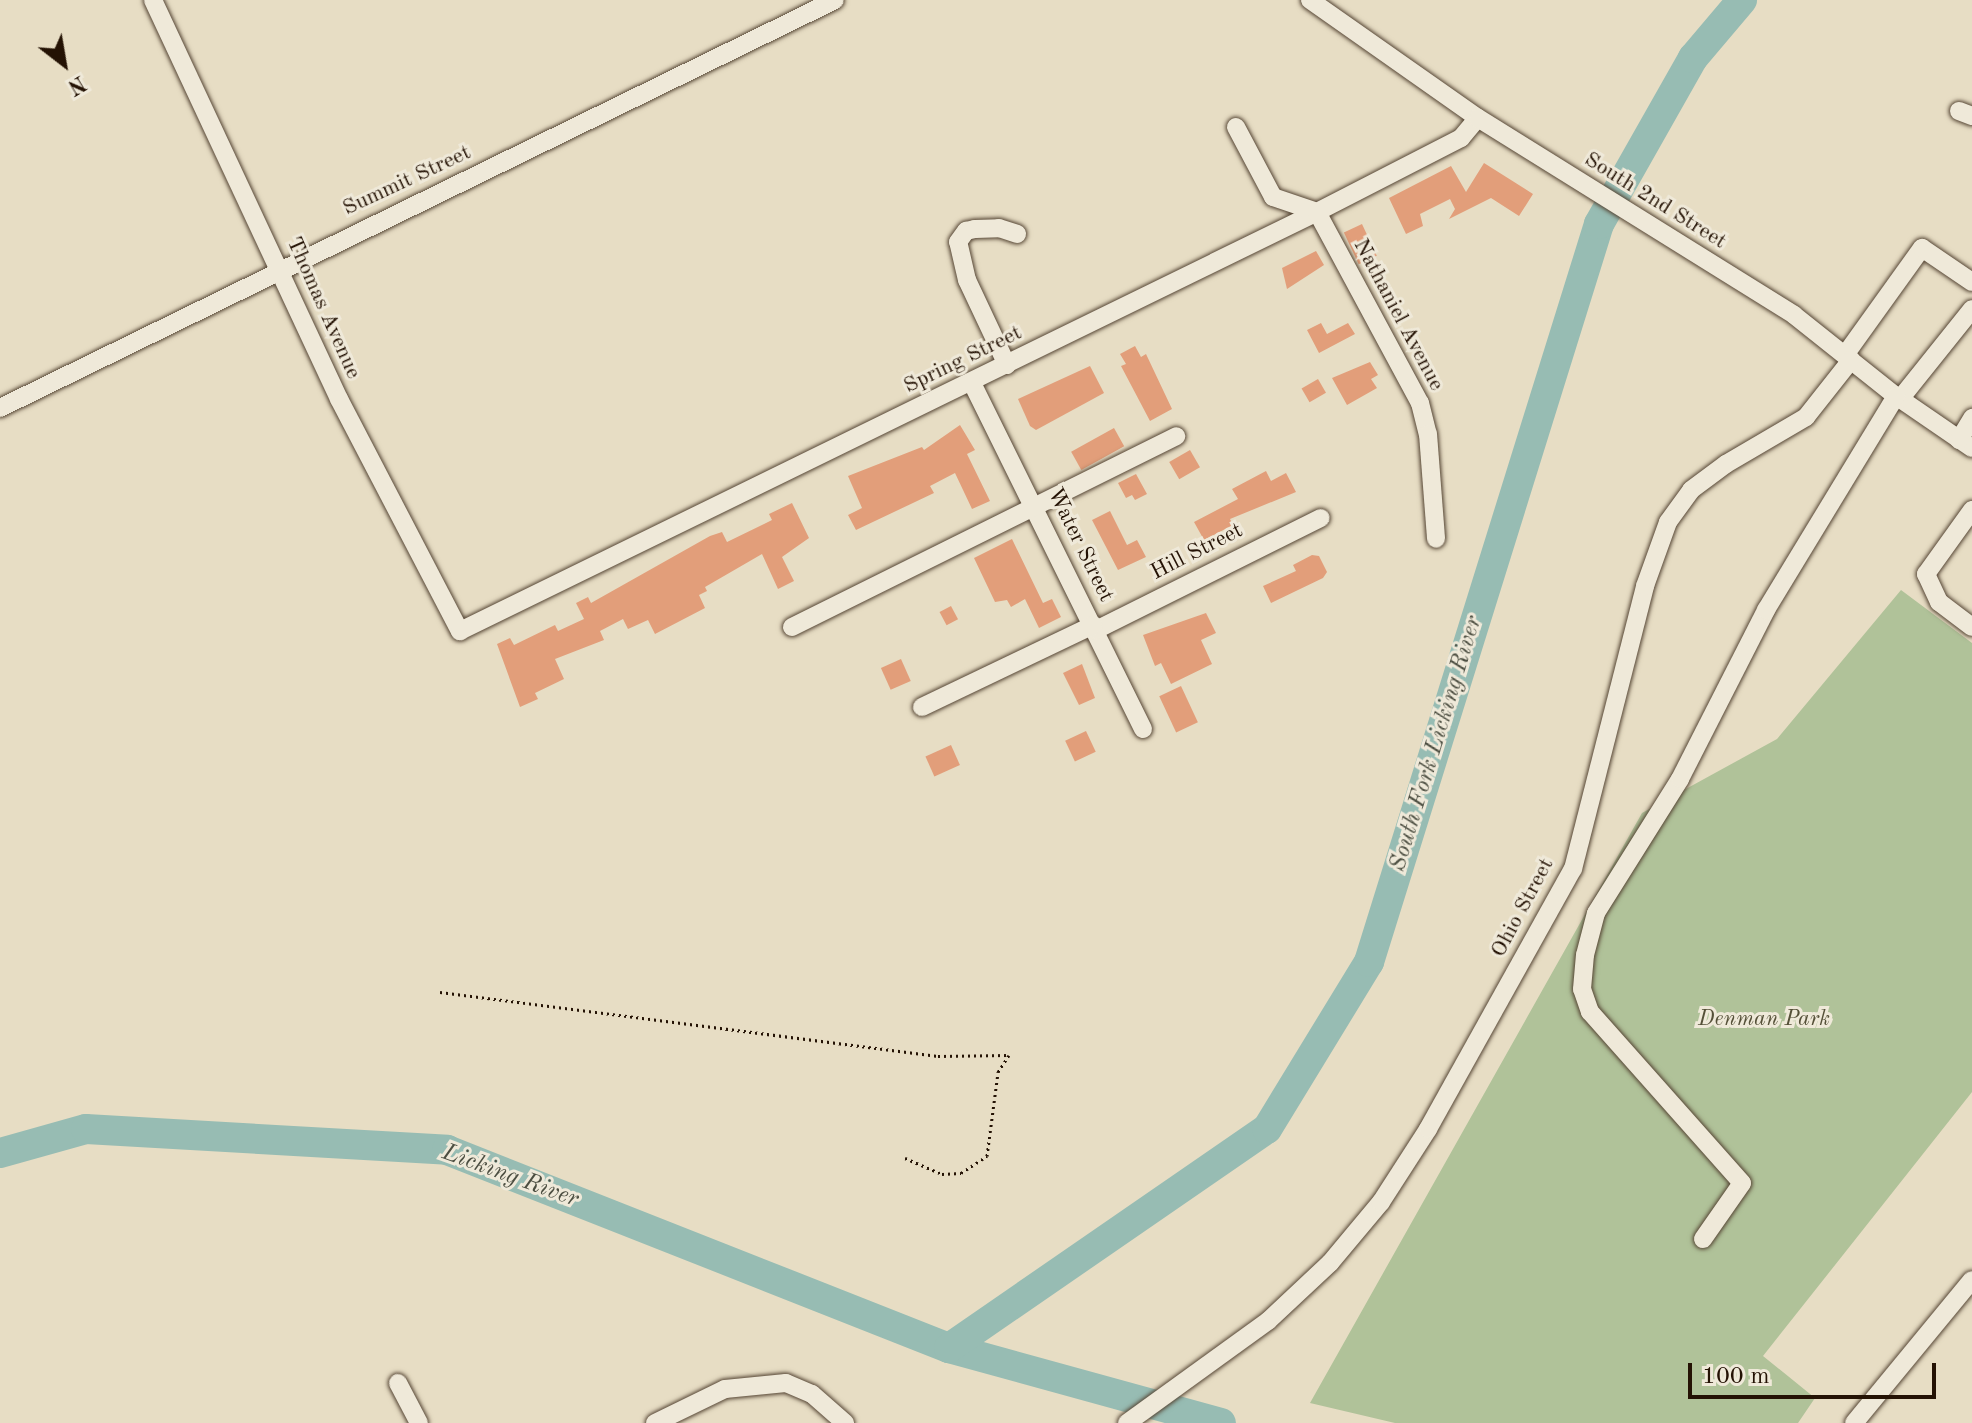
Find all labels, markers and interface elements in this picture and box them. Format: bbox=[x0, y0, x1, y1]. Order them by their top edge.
north arrow bbox=[24, 24, 104, 104]
text: N bbox=[63, 71, 89, 98]
street label: Summit Street bbox=[339, 140, 475, 222]
street label: South 2nd Street bbox=[1579, 147, 1731, 255]
street label: Thomas Avenue bbox=[280, 233, 366, 383]
street label: Nathaniel Avenue bbox=[1347, 235, 1449, 395]
street label: Spring Street bbox=[900, 320, 1026, 400]
street label: Water Street bbox=[1041, 484, 1119, 606]
street label: Hill Street bbox=[1147, 518, 1247, 586]
water label: South Fork Licking River bbox=[1384, 613, 1490, 875]
street label: Ohio Street bbox=[1486, 854, 1560, 962]
park label: Denman Park bbox=[1698, 1007, 1830, 1033]
water label: Licking River bbox=[438, 1139, 582, 1215]
scale bar bbox=[1692, 1347, 1940, 1397]
text: 100 m bbox=[1702, 1365, 1770, 1389]

